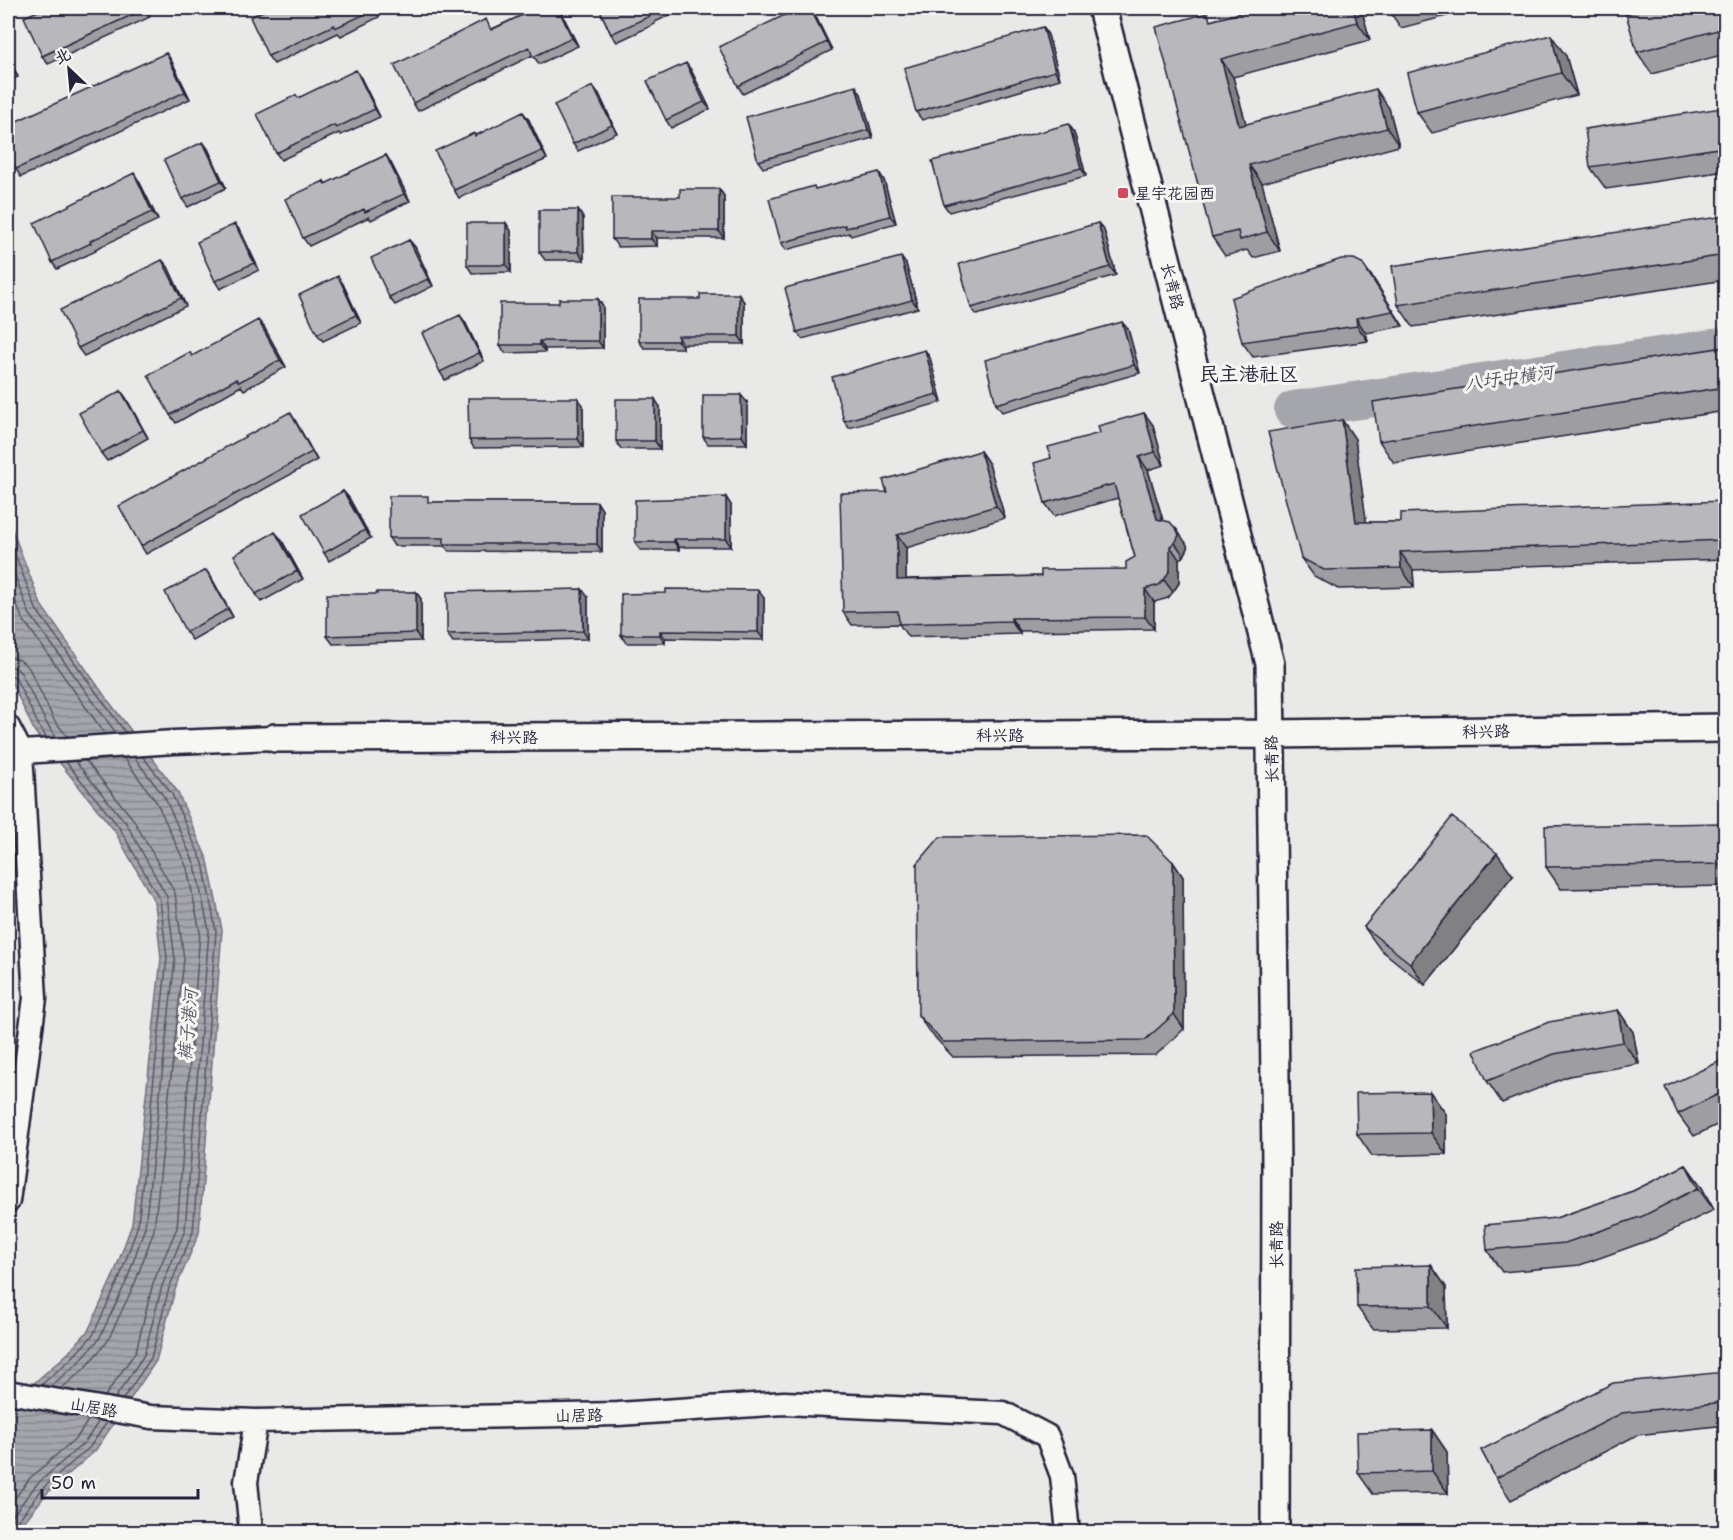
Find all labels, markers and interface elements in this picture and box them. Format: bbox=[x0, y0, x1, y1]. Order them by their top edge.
north arrow bbox=[39, 39, 99, 99]
text: 北 bbox=[51, 43, 74, 69]
place label: 星宇花园西 bbox=[1135, 183, 1215, 204]
marker: 星宇花园西 bbox=[1116, 186, 1130, 200]
street label: 长青路 bbox=[1157, 260, 1189, 312]
water label: 八圩中横河 bbox=[1463, 359, 1558, 396]
district label: 民主港社区 bbox=[1199, 361, 1299, 387]
street label: 科兴路 bbox=[1462, 721, 1510, 742]
street label: 科兴路 bbox=[976, 725, 1024, 746]
street label: 科兴路 bbox=[490, 727, 538, 748]
street label: 长青路 bbox=[1261, 735, 1282, 783]
water label: 裤子港河 bbox=[173, 985, 203, 1062]
street label: 长青路 bbox=[1266, 1221, 1287, 1269]
street label: 山居路 bbox=[68, 1393, 119, 1422]
street label: 山居路 bbox=[555, 1405, 603, 1426]
scale bar bbox=[42, 1462, 198, 1500]
text: 50 m bbox=[51, 1471, 96, 1495]

